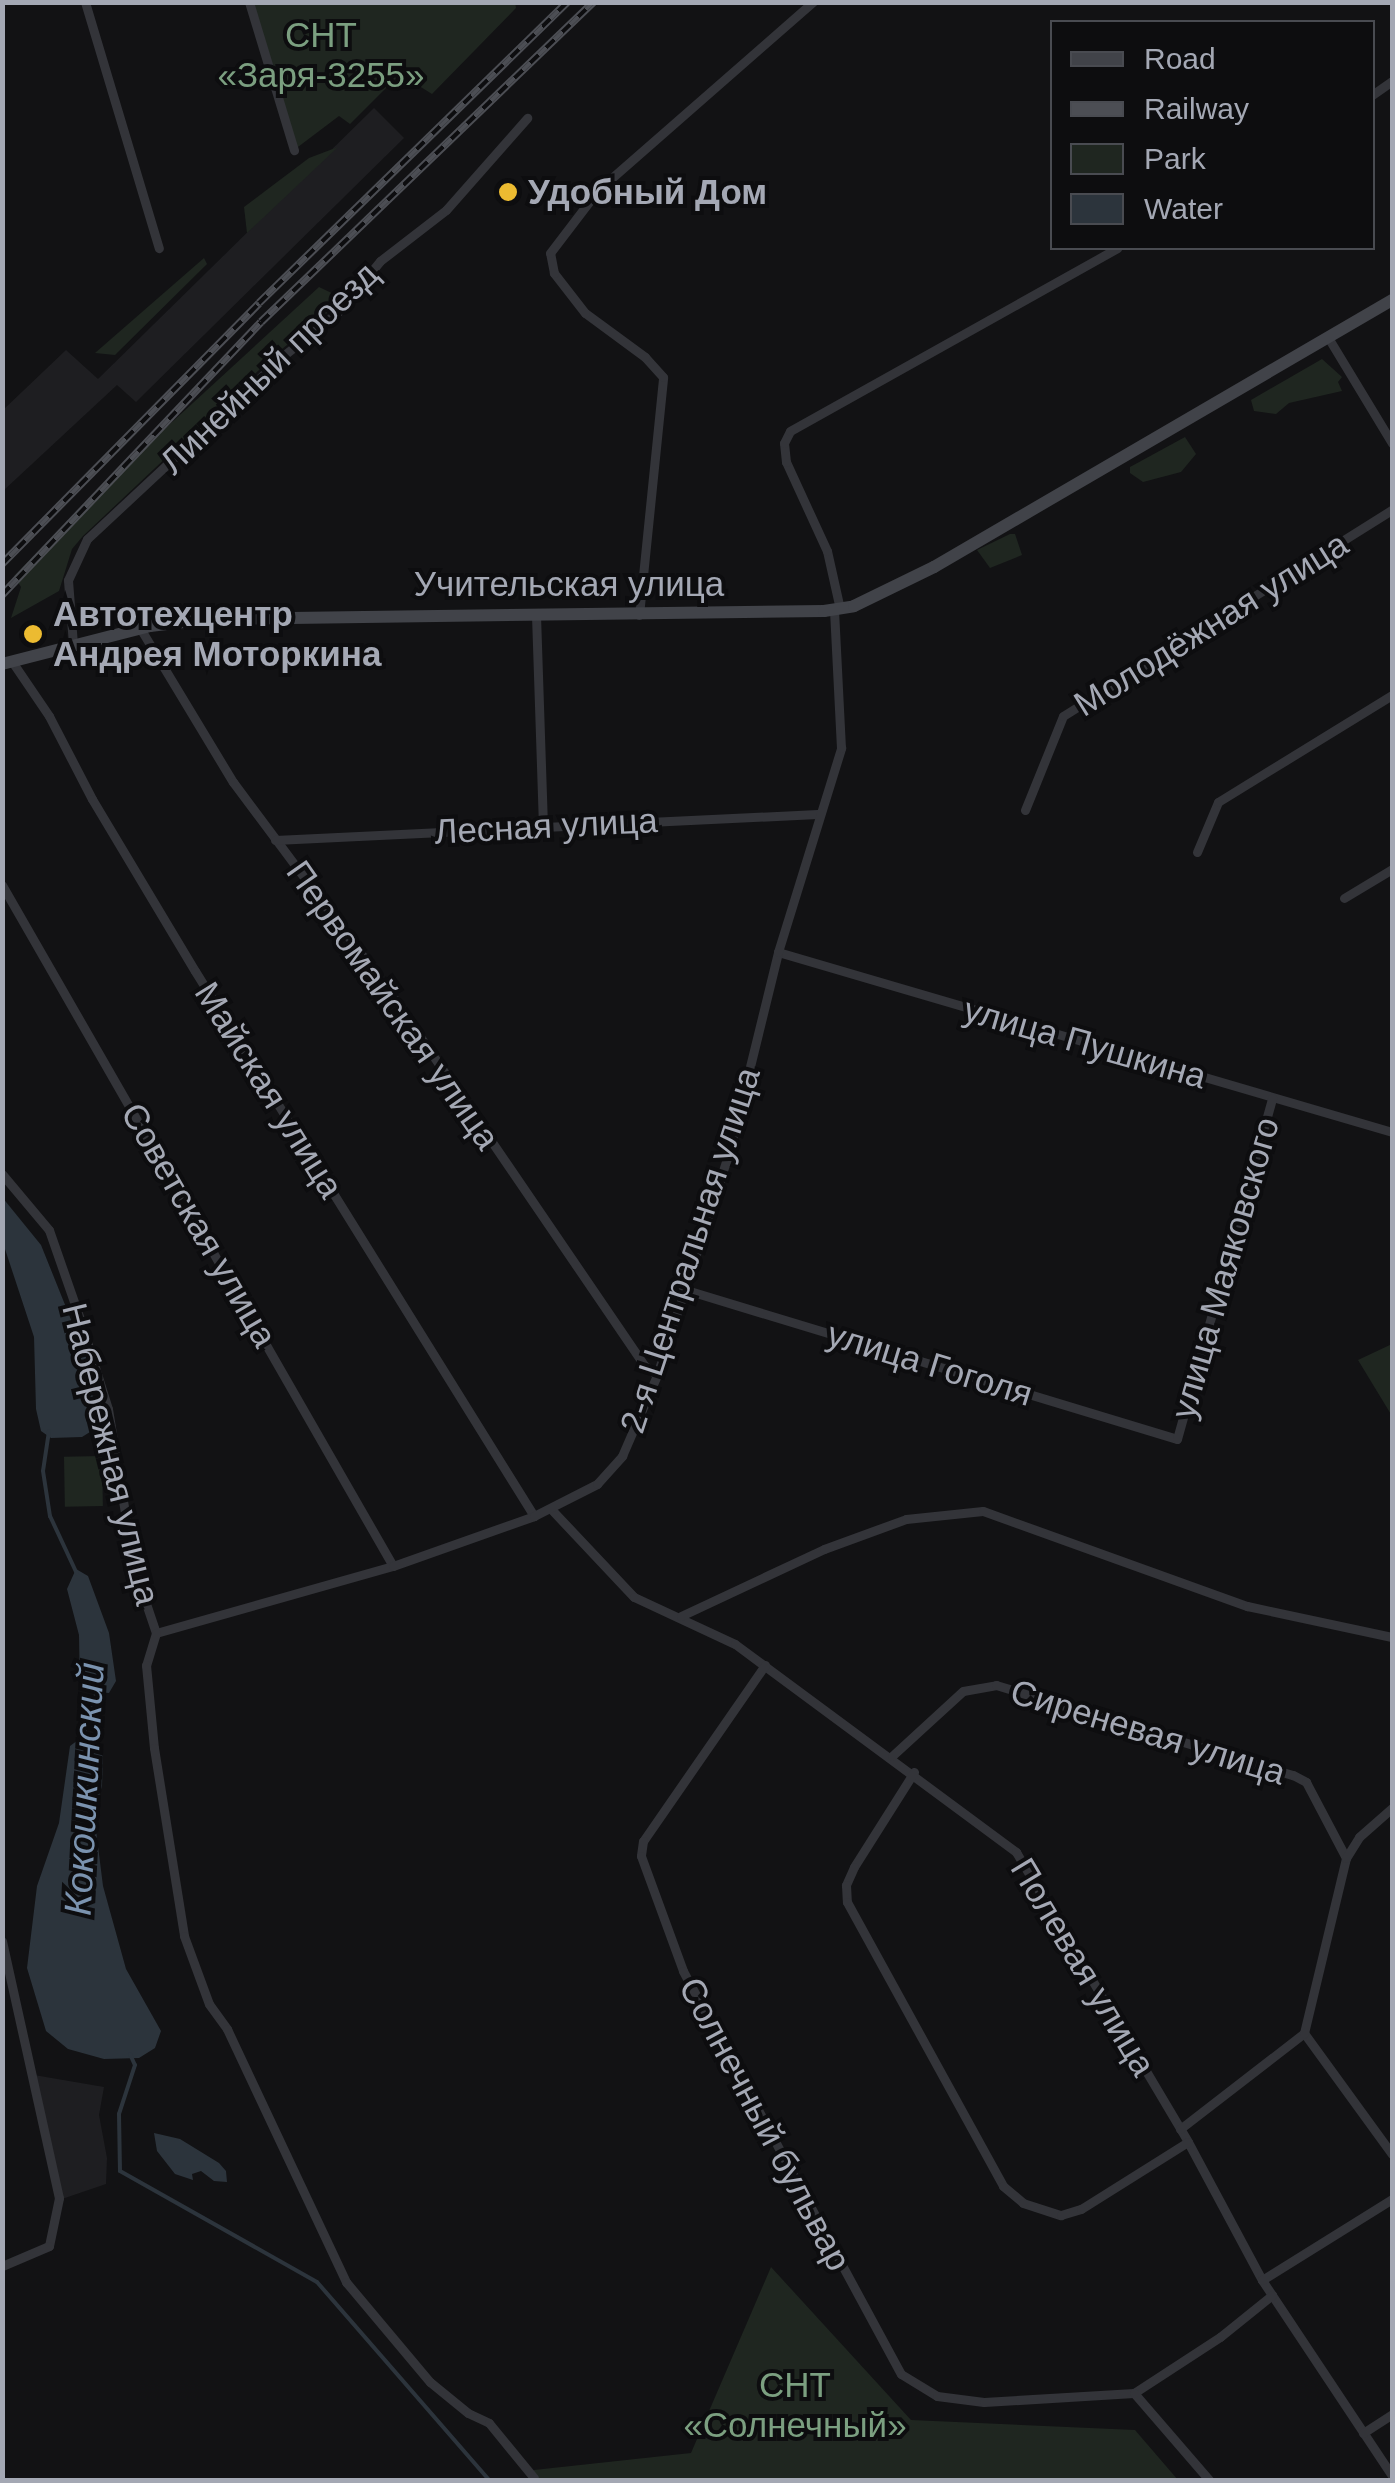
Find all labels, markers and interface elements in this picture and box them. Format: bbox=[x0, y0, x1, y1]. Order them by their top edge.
park label: СНТ «Заря-3255» bbox=[217, 14, 425, 96]
legend bbox=[1050, 20, 1375, 250]
text: Road bbox=[1144, 42, 1216, 75]
text: Railway bbox=[1144, 92, 1249, 125]
text: Park bbox=[1144, 142, 1206, 175]
place label: Удобный Дом bbox=[528, 171, 767, 213]
marker: Удобный Дом bbox=[497, 181, 519, 203]
text: Water bbox=[1144, 192, 1223, 225]
street label: Линейный проезд bbox=[151, 253, 387, 483]
street label: Молодёжная улица bbox=[1066, 523, 1356, 725]
street label: Учительская улица bbox=[414, 563, 724, 605]
place label: Автотехцентр Андрея Моторкина bbox=[53, 593, 381, 675]
marker: Автотехцентр Андрея Моторкина bbox=[22, 623, 44, 645]
street label: Лесная улица bbox=[433, 799, 659, 853]
street label: Первомайская улица bbox=[277, 853, 509, 1157]
street label: Майская улица bbox=[186, 974, 352, 1206]
street label: улица Пушкина bbox=[959, 988, 1211, 1098]
street label: 2-я Центральная улица bbox=[611, 1062, 769, 1438]
street label: Советская улица bbox=[112, 1095, 286, 1355]
street label: улица Маяковского bbox=[1162, 1113, 1288, 1423]
street label: Набережная улица bbox=[53, 1299, 169, 1609]
street label: улица Гоголя bbox=[822, 1313, 1038, 1415]
water label: Кокошкинский bbox=[56, 1661, 114, 1917]
street label: Сиреневая улица bbox=[1006, 1670, 1290, 1794]
street label: Полевая улица bbox=[1002, 1851, 1164, 2083]
street label: Солнечный бульвар bbox=[670, 1970, 860, 2278]
park label: СНТ «Солнечный» bbox=[683, 2364, 907, 2446]

